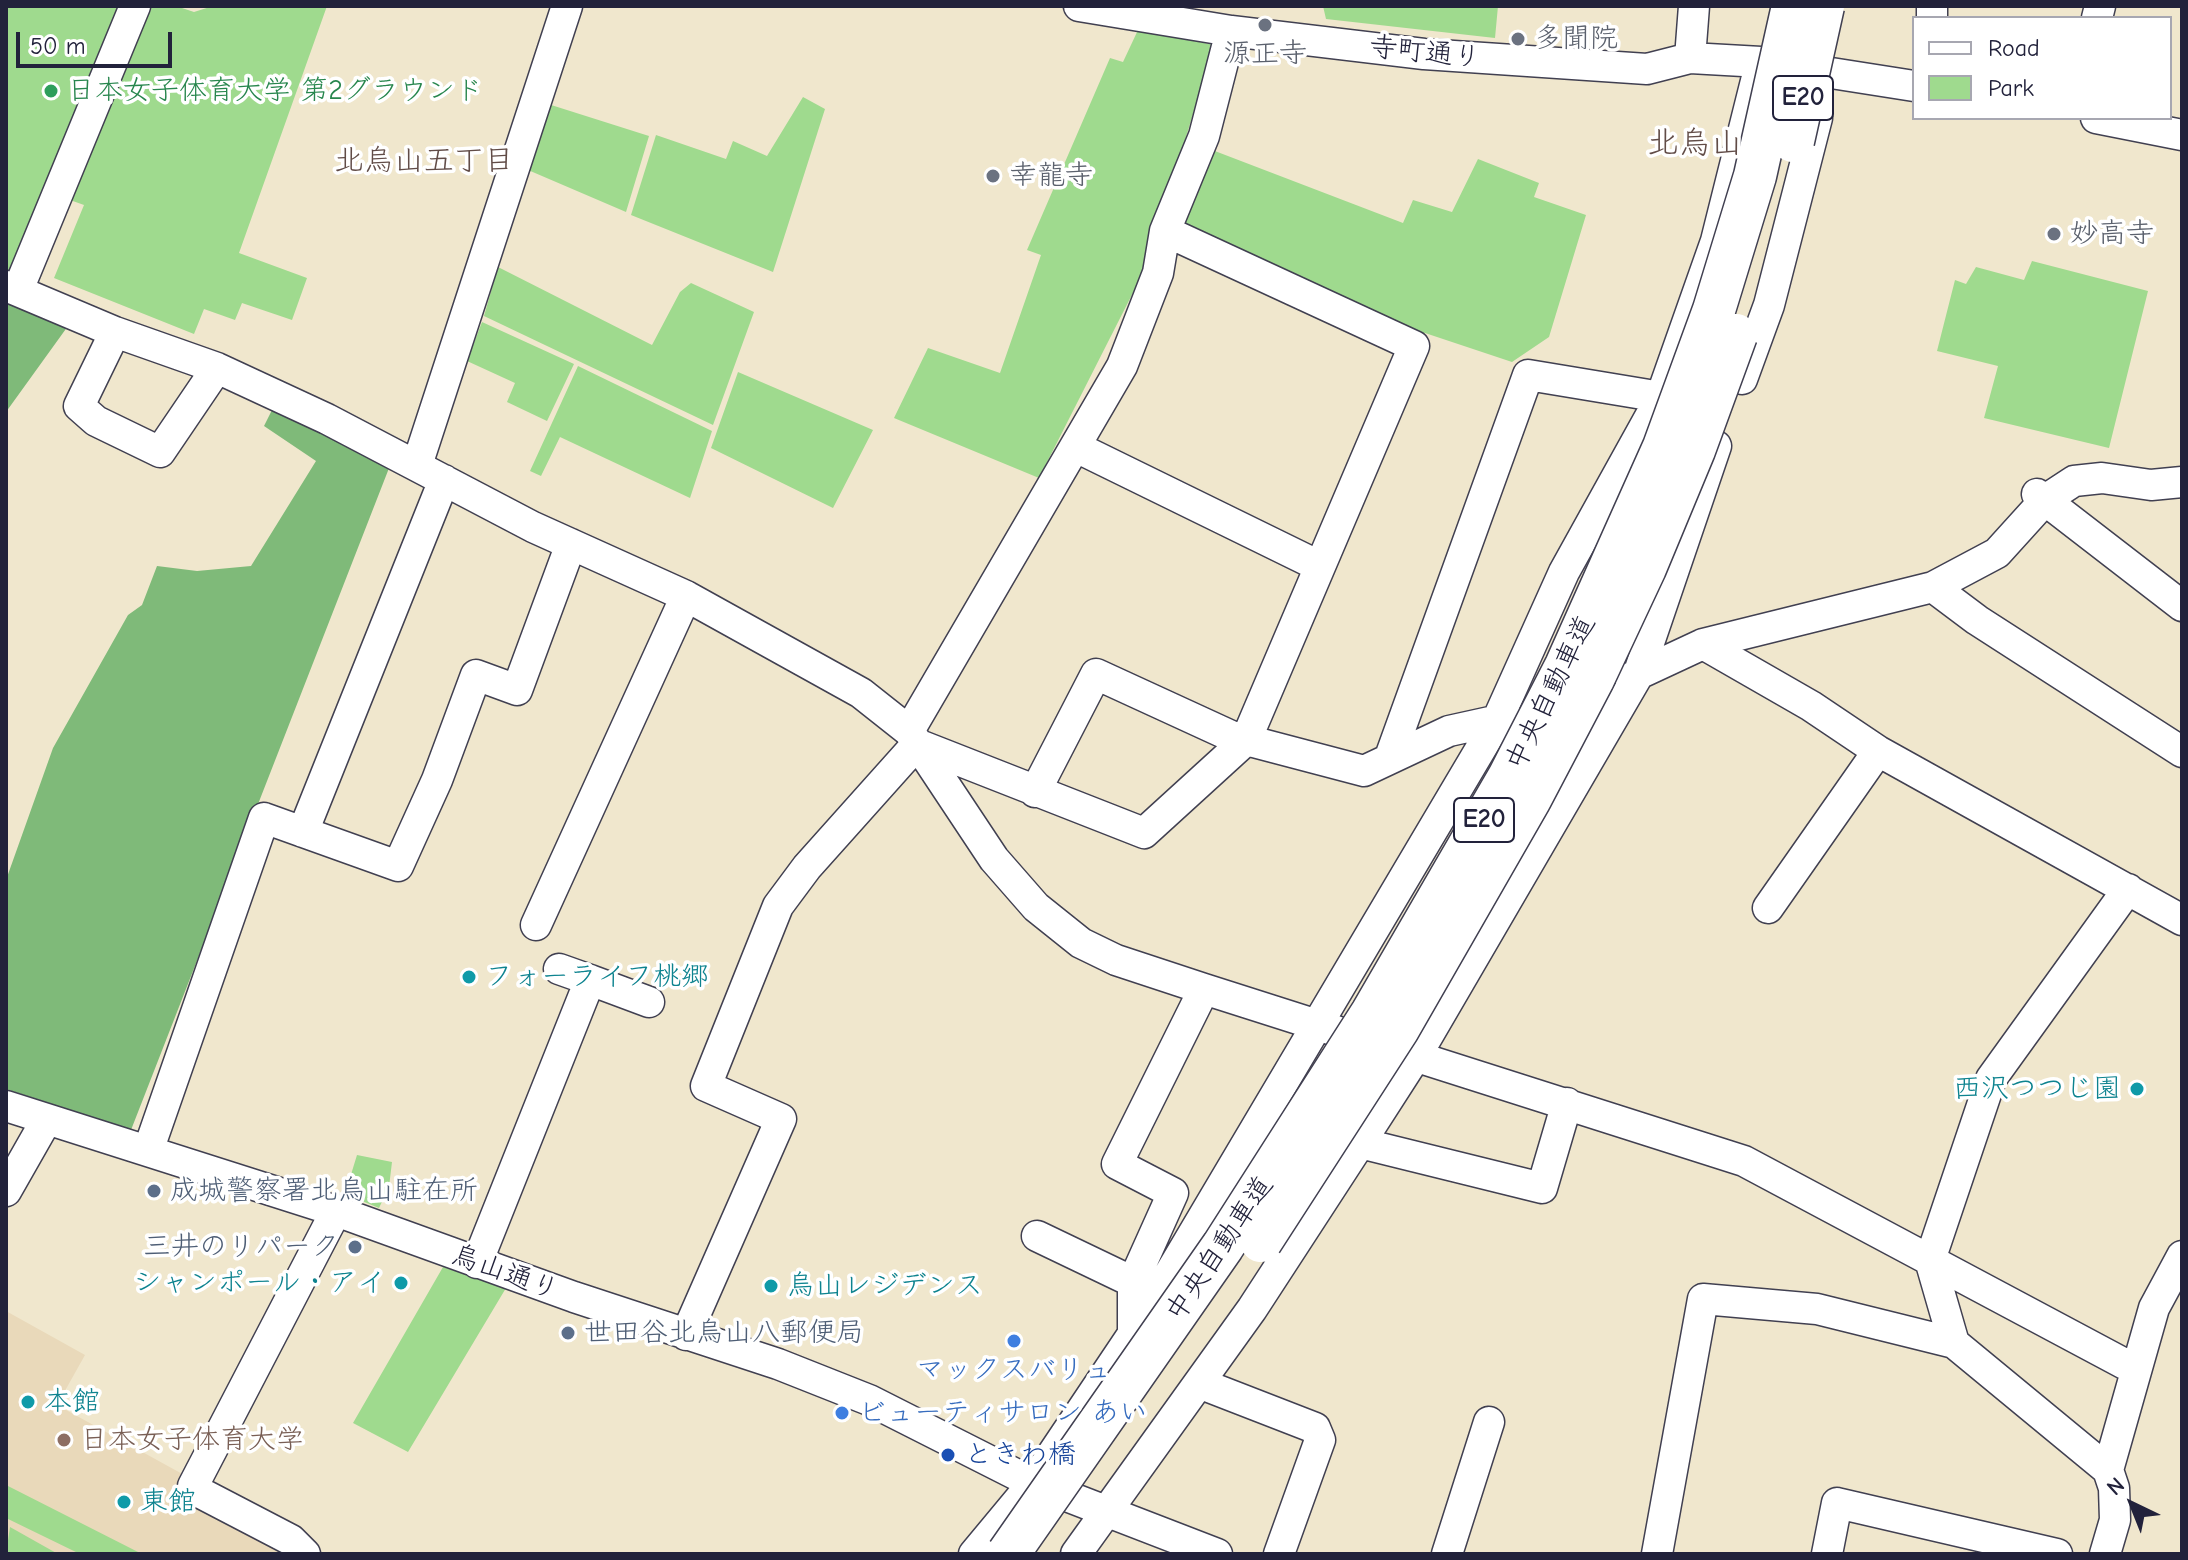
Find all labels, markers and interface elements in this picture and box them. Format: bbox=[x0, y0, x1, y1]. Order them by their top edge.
scale bar bbox=[20, 16, 176, 66]
marker: 源正寺 bbox=[1256, 16, 1274, 34]
legend bbox=[1912, 16, 2172, 120]
place label: 多聞院 bbox=[1534, 22, 1618, 56]
street label: 寺町通り bbox=[1368, 30, 1482, 76]
marker: 多聞院 bbox=[1509, 30, 1527, 48]
text: 50 m bbox=[30, 32, 86, 60]
text: Road bbox=[1988, 34, 2040, 62]
place label: 源正寺 bbox=[1223, 37, 1307, 71]
place label: 日本女子体育大学 第2グラウンド bbox=[67, 74, 483, 108]
text: Park bbox=[1988, 74, 2034, 102]
road number: E20 bbox=[1773, 76, 1833, 120]
marker: 日本女子体育大学 第2グラウンド bbox=[42, 82, 60, 100]
district label: 北烏山 bbox=[1647, 125, 1743, 163]
district label: 北烏山五丁目 bbox=[334, 144, 514, 180]
place label: 幸龍寺 bbox=[1009, 159, 1093, 193]
marker: 幸龍寺 bbox=[984, 167, 1002, 185]
place label: 妙高寺 bbox=[2070, 217, 2154, 251]
marker: 妙高寺 bbox=[2045, 225, 2063, 243]
street label: 中央自動車道 bbox=[1499, 610, 1603, 776]
road number: E20 bbox=[1454, 798, 1514, 842]
place label: フォーライフ桃郷 bbox=[485, 960, 709, 994]
marker: フォーライフ桃郷 bbox=[460, 968, 478, 986]
place label: 西沢つつじ園 bbox=[1953, 1072, 2121, 1106]
marker: 西沢つつじ園 bbox=[2128, 1080, 2146, 1098]
street label: 中央自動車道 bbox=[1159, 1170, 1281, 1328]
place label: 成城警察署北烏山駐在所 bbox=[170, 1174, 478, 1208]
marker: 成城警察署北烏山駐在所 bbox=[145, 1182, 163, 1200]
place label: 三井のリパーク bbox=[143, 1230, 339, 1264]
marker: 三井のリパーク bbox=[346, 1238, 364, 1256]
street label: 烏山通り bbox=[447, 1238, 563, 1308]
place label: シャンポール・アイ bbox=[133, 1266, 385, 1300]
place label: 烏山レジデンス bbox=[787, 1269, 983, 1303]
marker: シャンポール・アイ bbox=[392, 1274, 410, 1292]
marker: 烏山レジデンス bbox=[762, 1277, 780, 1295]
place label: 世田谷北烏山八郵便局 bbox=[584, 1316, 864, 1350]
marker: 世田谷北烏山八郵便局 bbox=[559, 1324, 577, 1342]
marker: マックスバリュ bbox=[1005, 1332, 1023, 1350]
place label: マックスバリュ bbox=[916, 1353, 1112, 1387]
place label: 本館 bbox=[44, 1385, 100, 1419]
marker: 本館 bbox=[19, 1393, 37, 1411]
place label: ビューティサロン あい bbox=[858, 1396, 1147, 1430]
marker: ビューティサロン あい bbox=[833, 1404, 851, 1422]
place label: 日本女子体育大学 bbox=[80, 1423, 304, 1457]
marker: 日本女子体育大学 bbox=[55, 1431, 73, 1449]
place label: ときわ橋 bbox=[964, 1438, 1076, 1472]
marker: ときわ橋 bbox=[939, 1446, 957, 1464]
north arrow bbox=[2092, 1464, 2172, 1544]
text: N bbox=[2102, 1472, 2130, 1501]
place label: 東館 bbox=[140, 1485, 196, 1519]
marker: 東館 bbox=[115, 1493, 133, 1511]

